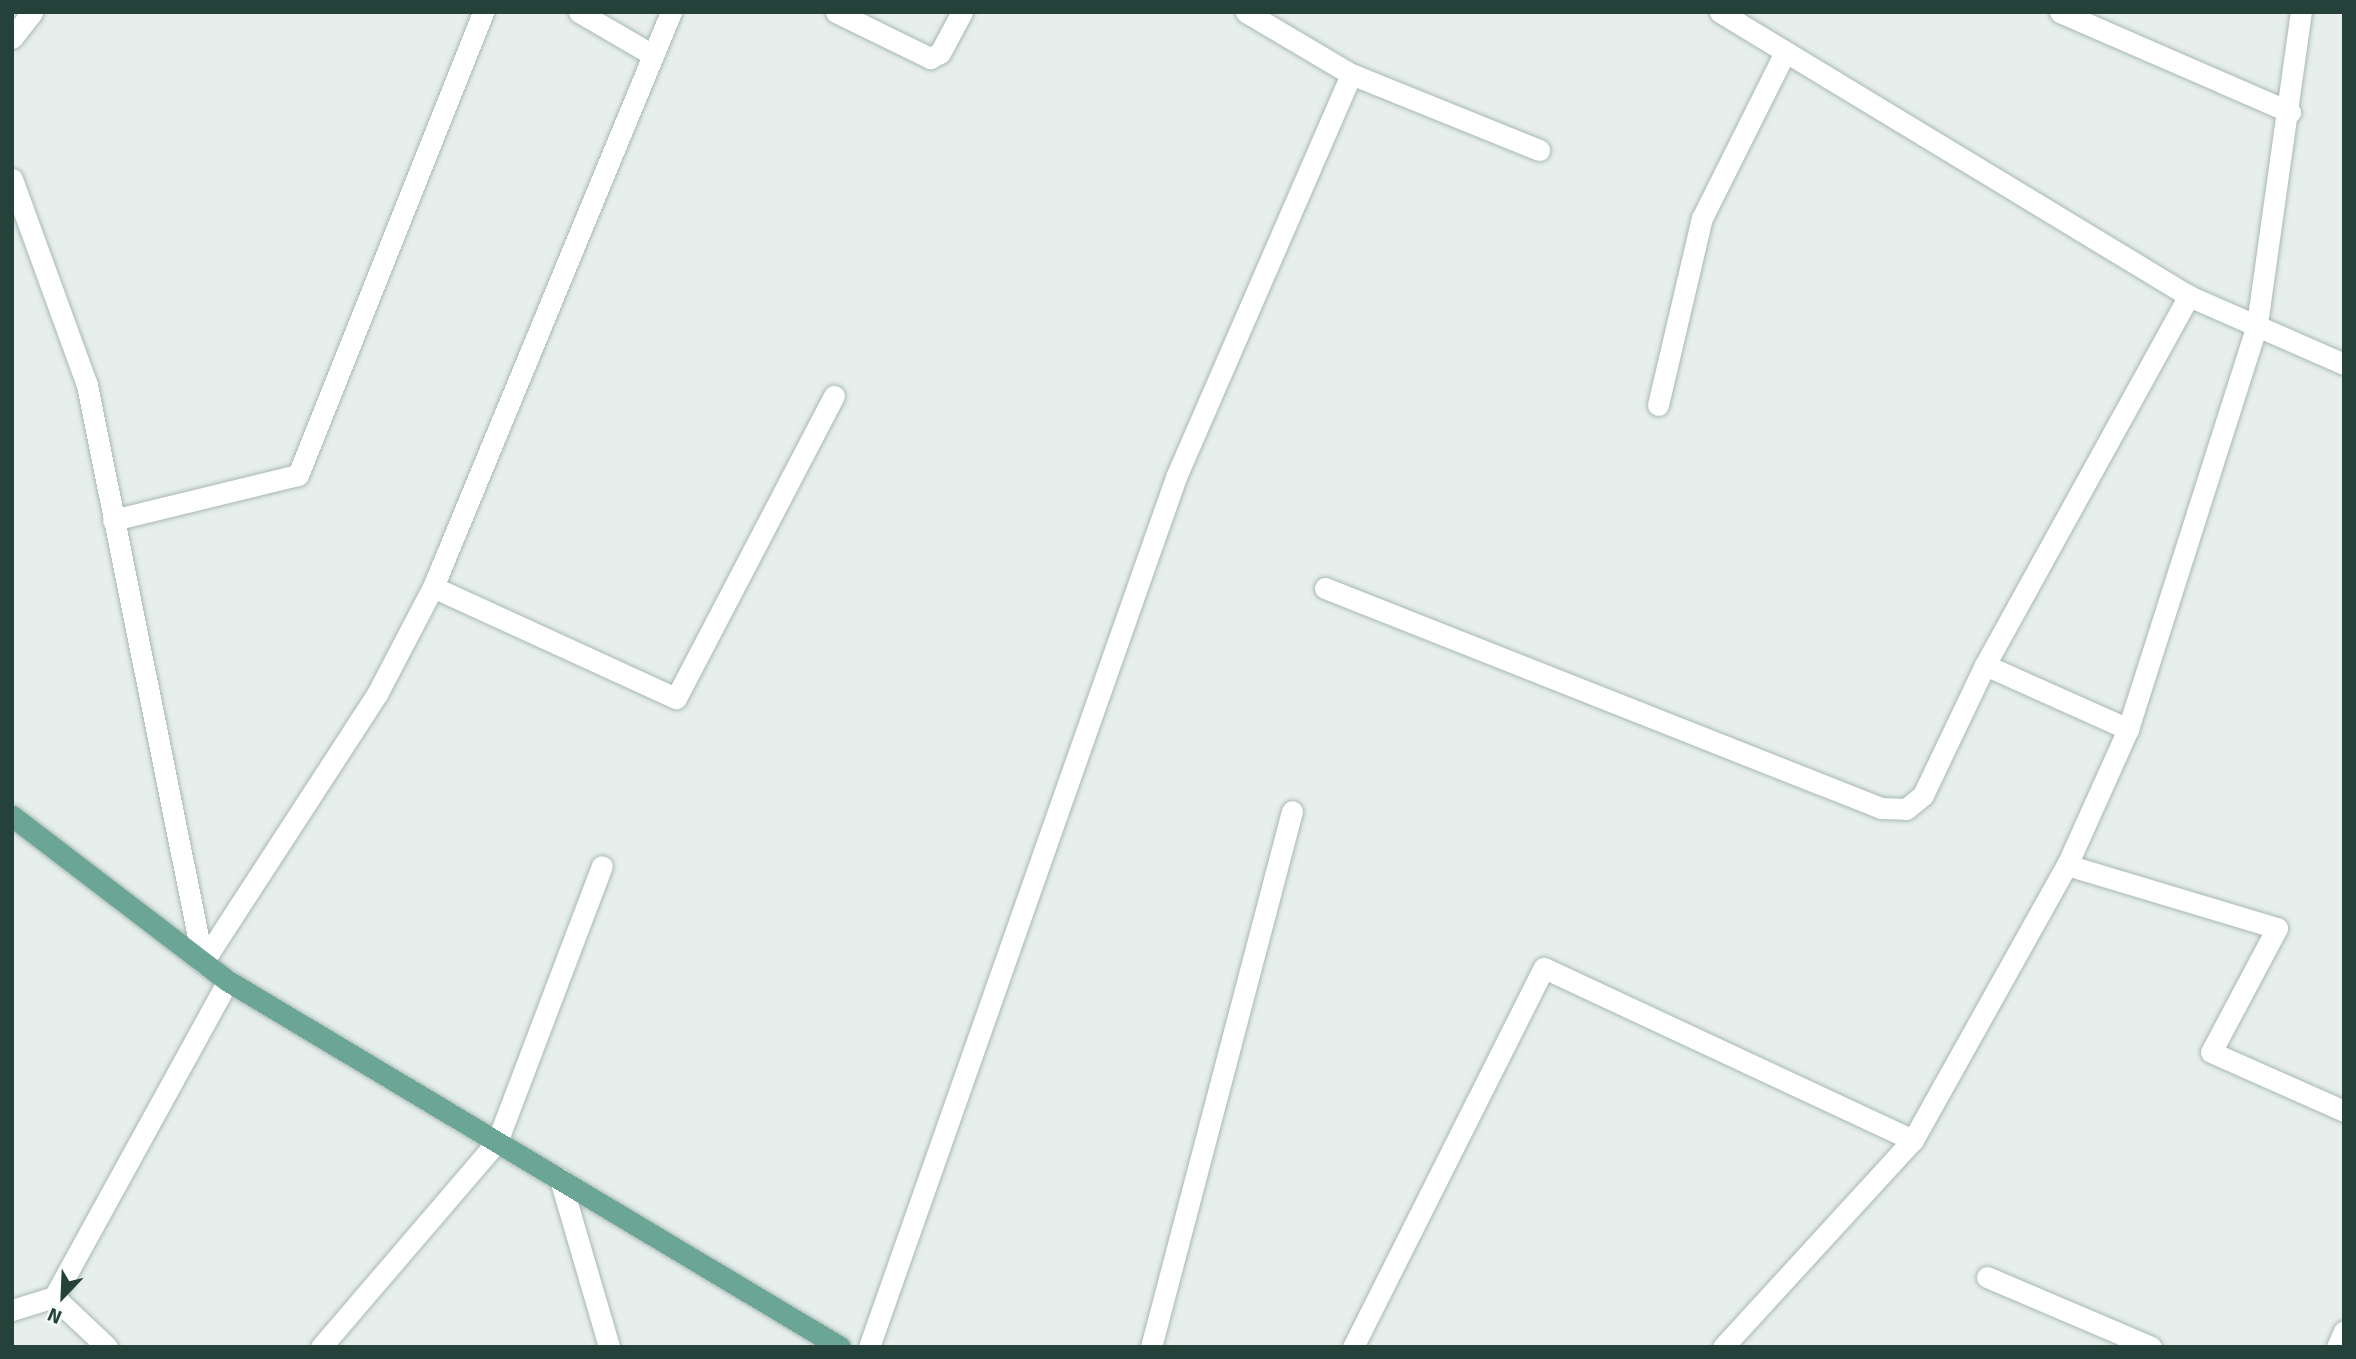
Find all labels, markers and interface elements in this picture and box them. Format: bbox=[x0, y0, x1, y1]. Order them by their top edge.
north arrow bbox=[28, 1261, 98, 1331]
text: N bbox=[44, 1302, 66, 1329]

